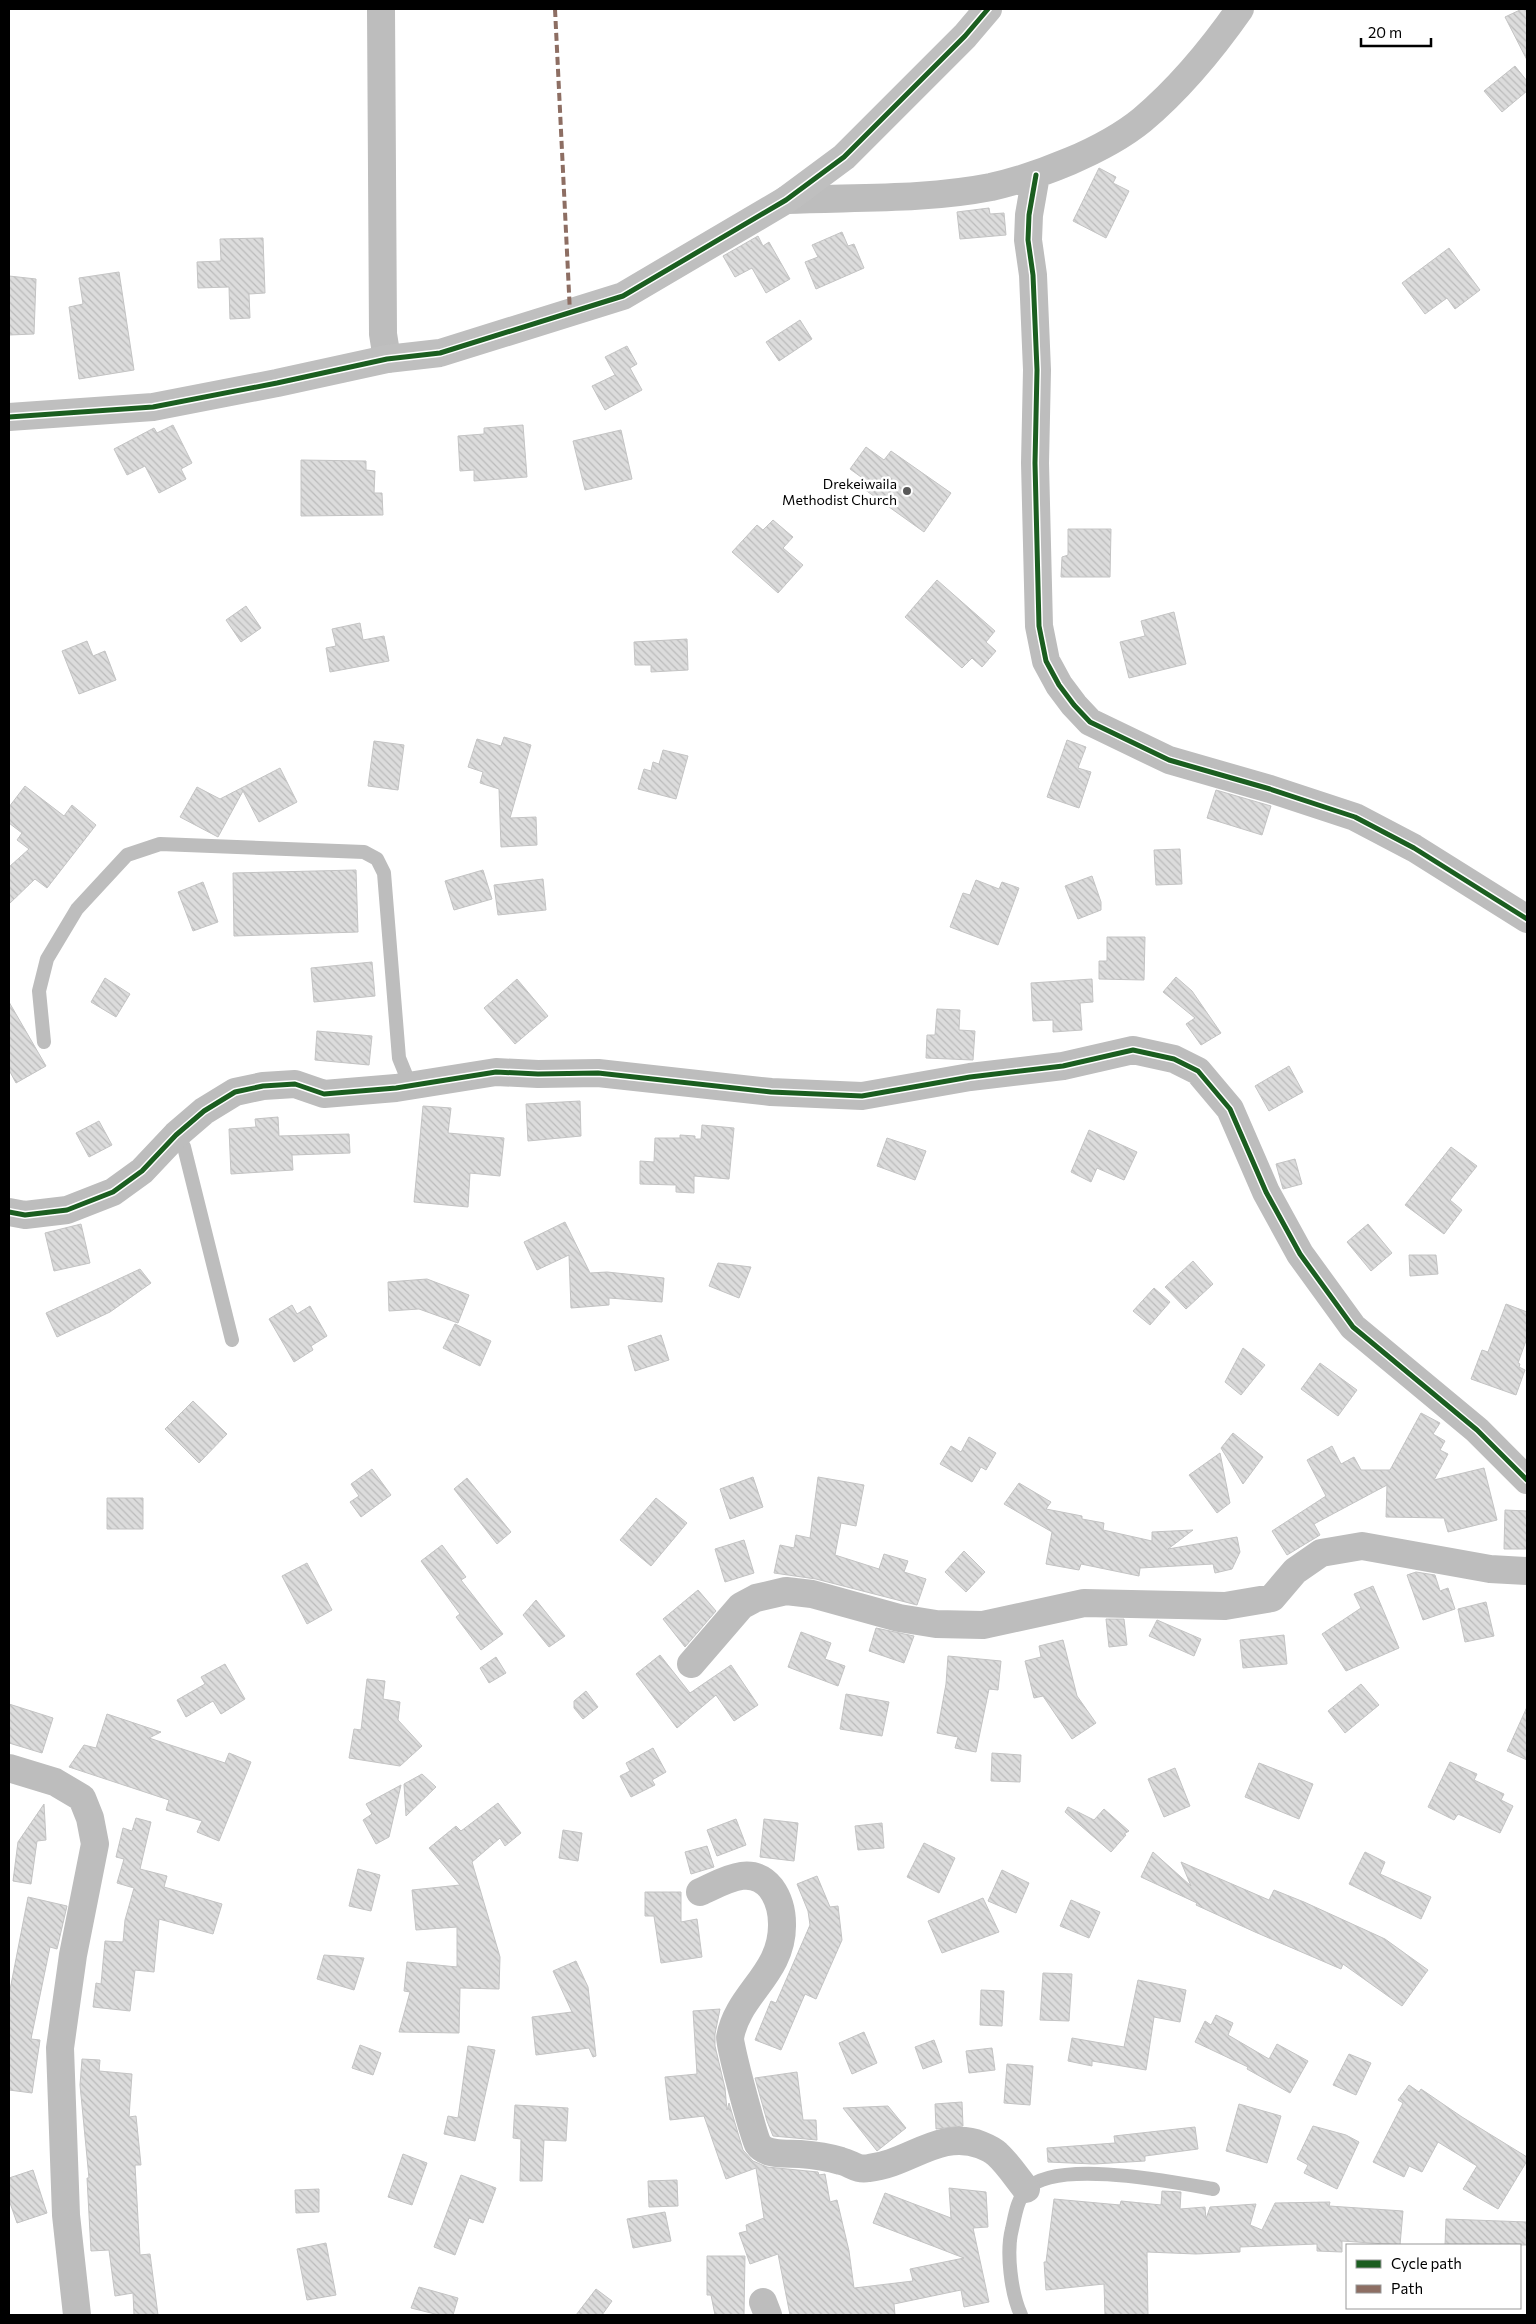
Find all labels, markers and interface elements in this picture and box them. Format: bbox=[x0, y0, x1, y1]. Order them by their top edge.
scale bar bbox=[1361, 15, 1431, 47]
text: 20 m bbox=[1368, 23, 1402, 41]
place label: Drekeiwaila Methodist Church bbox=[782, 475, 897, 508]
marker: Drekeiwaila Methodist Church bbox=[901, 485, 913, 497]
legend bbox=[1346, 2244, 1521, 2309]
text: Cycle path bbox=[1391, 2254, 1462, 2272]
text: Path bbox=[1391, 2279, 1423, 2297]

